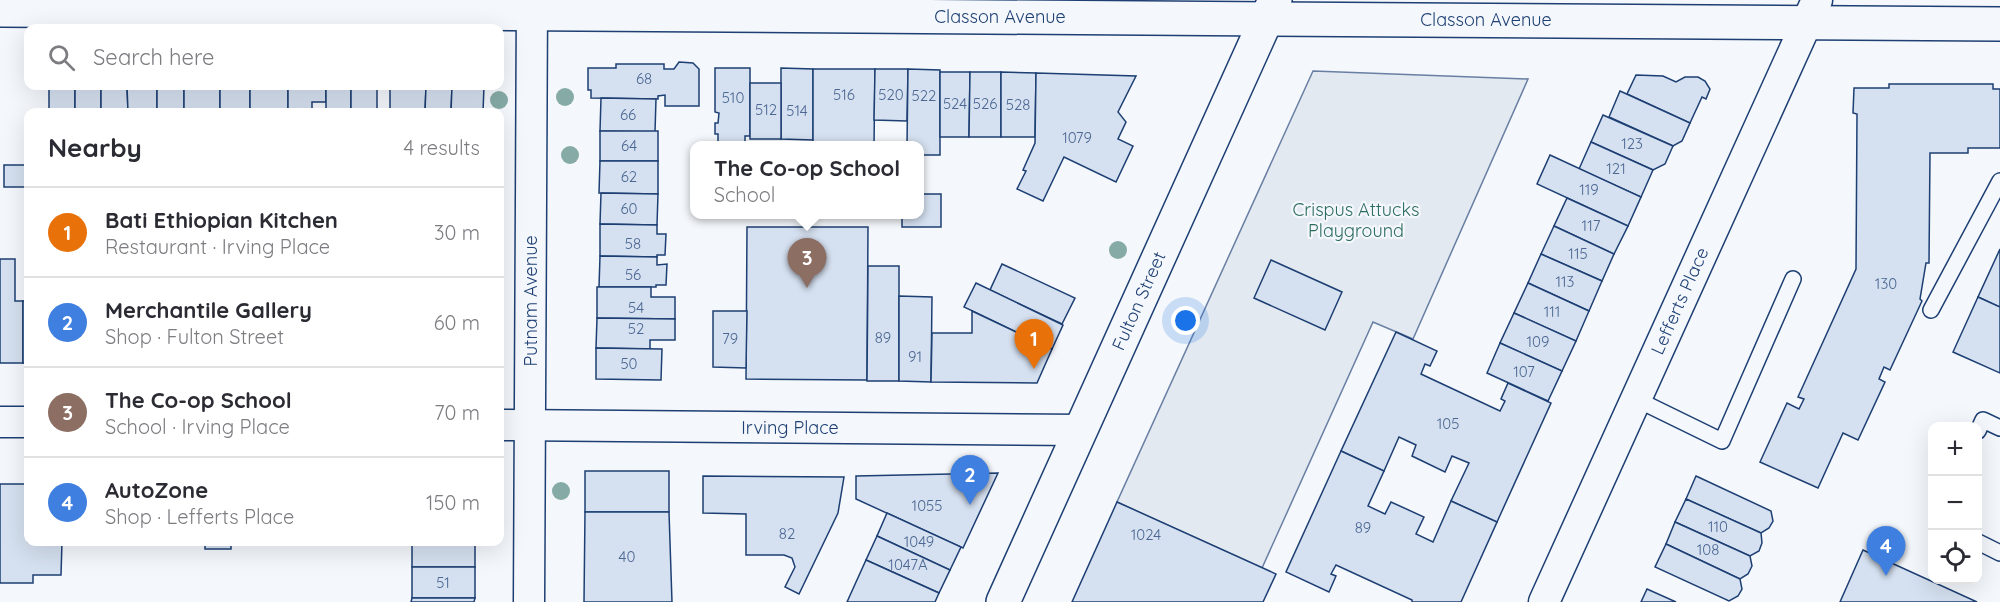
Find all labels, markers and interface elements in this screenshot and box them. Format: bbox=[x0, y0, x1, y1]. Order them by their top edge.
street label: Classon Avenue bbox=[934, 5, 1066, 28]
street label: Classon Avenue bbox=[1420, 8, 1552, 31]
search box bbox=[24, 24, 504, 90]
icon: search bbox=[45, 41, 78, 74]
text: Search here bbox=[93, 43, 214, 71]
house number: 68 bbox=[636, 69, 652, 88]
house number: 516 bbox=[833, 85, 855, 104]
house number: 520 bbox=[878, 85, 904, 104]
house number: 522 bbox=[912, 86, 936, 105]
house number: 510 bbox=[722, 88, 744, 107]
house number: 524 bbox=[943, 94, 967, 113]
house number: 526 bbox=[973, 94, 997, 113]
house number: 528 bbox=[1006, 95, 1030, 114]
house number: 512 bbox=[755, 100, 777, 119]
house number: 514 bbox=[786, 101, 808, 120]
house number: 66 bbox=[620, 105, 636, 124]
house number: 1079 bbox=[1062, 128, 1092, 147]
text: Nearby bbox=[48, 131, 142, 164]
house number: 123 bbox=[1621, 134, 1643, 153]
text: 4 results bbox=[404, 135, 480, 160]
house number: 64 bbox=[621, 136, 637, 155]
popup bbox=[690, 141, 924, 219]
text: The Co-op School bbox=[714, 154, 900, 182]
house number: 121 bbox=[1606, 159, 1626, 178]
house number: 62 bbox=[621, 167, 637, 186]
house number: 119 bbox=[1579, 180, 1599, 199]
text: School bbox=[714, 182, 775, 207]
park label: Crispus Attucks Playground bbox=[1293, 198, 1419, 242]
house number: 60 bbox=[621, 199, 638, 218]
text: Bati Ethiopian Kitchen bbox=[105, 206, 338, 234]
house number: 117 bbox=[1582, 216, 1601, 235]
text: 1 bbox=[64, 220, 71, 245]
text: 30 m bbox=[434, 220, 480, 245]
text: Restaurant · Irving Place bbox=[105, 234, 330, 259]
house number: 58 bbox=[625, 234, 641, 253]
street label: Putnam Avenue bbox=[519, 235, 542, 367]
pin: 3 bbox=[788, 238, 826, 288]
house number: 115 bbox=[1568, 244, 1588, 263]
street label: Lefferts Place bbox=[1646, 244, 1713, 358]
street label: Fulton Street bbox=[1107, 248, 1171, 354]
house number: 56 bbox=[625, 265, 641, 284]
house number: 113 bbox=[1556, 272, 1575, 291]
house number: 130 bbox=[1875, 274, 1897, 293]
text: Merchantile Gallery bbox=[105, 296, 312, 324]
house number: 54 bbox=[628, 298, 644, 317]
house number: 111 bbox=[1544, 302, 1560, 321]
your location bbox=[1171, 306, 1200, 335]
text: 2 bbox=[62, 310, 73, 335]
text: 60 m bbox=[434, 310, 480, 335]
house number: 52 bbox=[628, 319, 644, 338]
pin: 1 bbox=[1014, 320, 1054, 369]
text: Shop · Fulton Street bbox=[105, 324, 284, 349]
house number: 89 bbox=[875, 328, 891, 347]
house number: 79 bbox=[722, 329, 738, 348]
house number: 109 bbox=[1527, 332, 1549, 351]
house number: 91 bbox=[908, 347, 922, 366]
house number: 50 bbox=[620, 354, 638, 373]
house number: 107 bbox=[1513, 362, 1535, 381]
text: The Co-op School bbox=[105, 386, 292, 414]
text: 3 bbox=[62, 400, 73, 425]
text: 70 m bbox=[434, 400, 480, 425]
text: School · Irving Place bbox=[105, 414, 290, 439]
house number: 105 bbox=[1437, 414, 1459, 433]
street label: Irving Place bbox=[741, 416, 839, 439]
map controls bbox=[1928, 422, 1982, 584]
button: + bbox=[1928, 422, 1982, 476]
pin: 2 bbox=[950, 456, 990, 505]
text: AutoZone bbox=[105, 476, 208, 504]
button: − bbox=[1928, 476, 1982, 530]
text: 4 bbox=[62, 490, 73, 515]
text: 150 m bbox=[426, 490, 480, 515]
house number: 1055 bbox=[912, 496, 942, 515]
text: Shop · Lefferts Place bbox=[105, 504, 294, 529]
house number: 110 bbox=[1708, 517, 1728, 536]
house number: 89 bbox=[1355, 518, 1371, 537]
house number: 82 bbox=[779, 524, 795, 543]
house number: 1024 bbox=[1131, 525, 1161, 544]
pin: 4 bbox=[1866, 526, 1906, 576]
button: locate bbox=[1928, 530, 1982, 584]
house number: 1049 bbox=[904, 532, 934, 551]
house number: 108 bbox=[1697, 540, 1719, 559]
house number: 40 bbox=[619, 547, 635, 566]
house number: 1047A bbox=[888, 555, 928, 574]
house number: 51 bbox=[436, 573, 450, 592]

